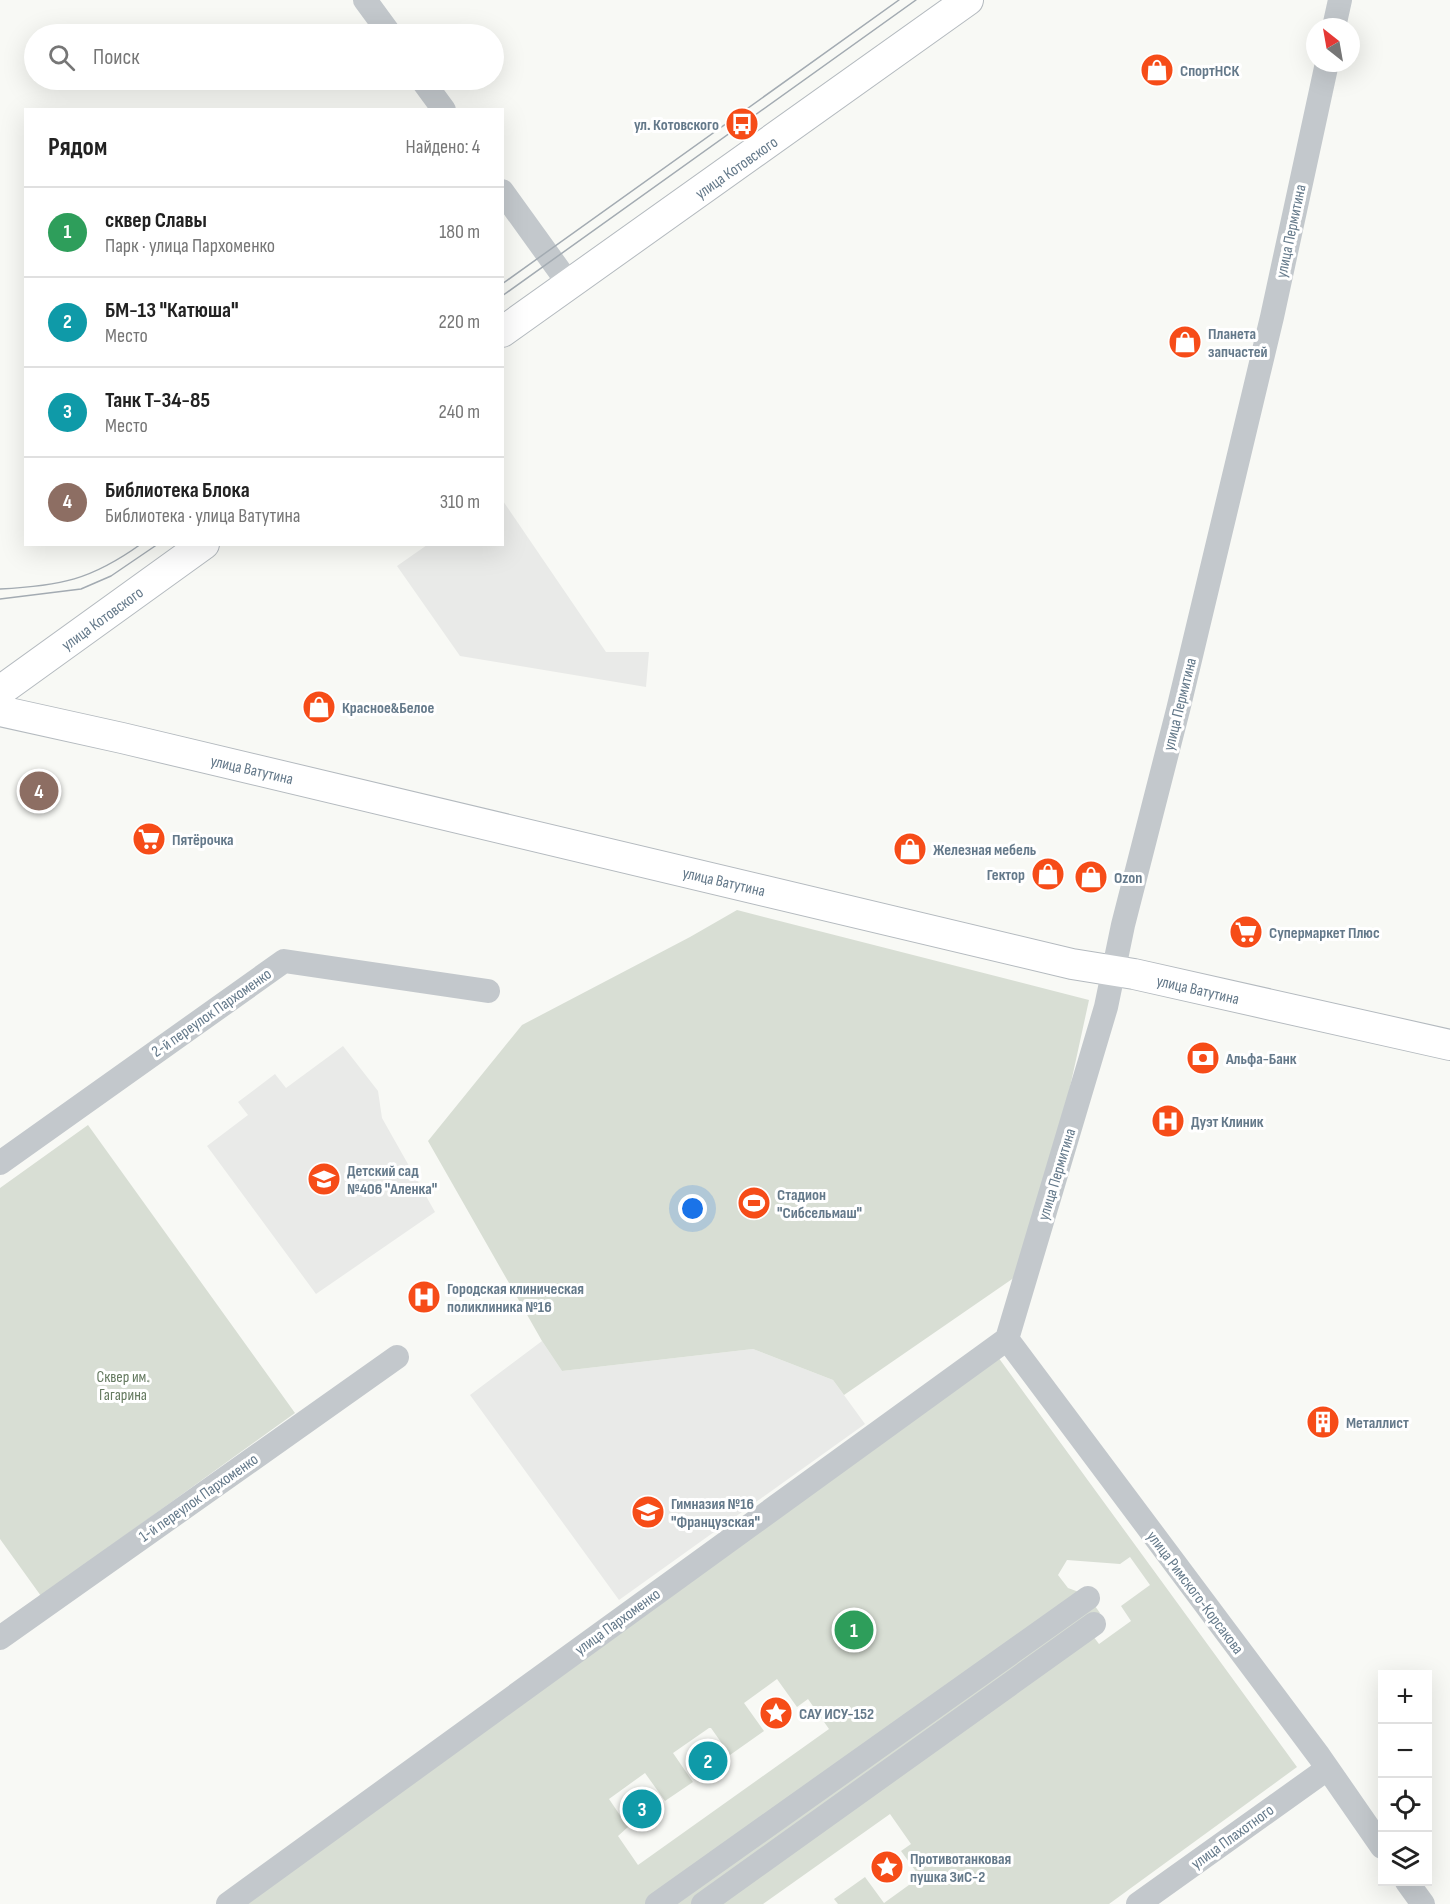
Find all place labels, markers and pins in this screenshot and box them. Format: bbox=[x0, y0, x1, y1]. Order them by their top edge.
shop icon: СпортНСК bbox=[1139, 52, 1175, 88]
place label: СпортНСК bbox=[1180, 62, 1240, 81]
bus stop icon: ул. Котовского bbox=[724, 106, 760, 142]
place label: ул. Котовского bbox=[634, 116, 719, 135]
shop icon: Планета запчастей bbox=[1167, 324, 1203, 360]
place label: Планета запчастей bbox=[1208, 325, 1268, 362]
shop icon: Красное&Белое bbox=[301, 689, 337, 725]
place label: Красное&Белое bbox=[342, 699, 434, 718]
pin: 4 bbox=[20, 768, 58, 814]
supermarket icon: Пятёрочка bbox=[131, 821, 167, 857]
place label: Пятёрочка bbox=[172, 831, 234, 850]
shop icon: Железная мебель bbox=[892, 831, 928, 867]
place label: Железная мебель bbox=[933, 841, 1037, 860]
shop icon: Гектор bbox=[1030, 856, 1066, 892]
shop icon: Ozon bbox=[1073, 859, 1109, 895]
place label: Гектор bbox=[987, 866, 1025, 885]
place label: Ozon bbox=[1114, 869, 1142, 888]
supermarket icon: Супермаркет Плюс bbox=[1228, 914, 1264, 950]
place label: Супермаркет Плюс bbox=[1269, 924, 1380, 943]
bank icon: Альфа-Банк bbox=[1185, 1040, 1221, 1076]
place label: Альфа-Банк bbox=[1225, 1050, 1297, 1069]
hospital icon: Дуэт Клиник bbox=[1150, 1103, 1186, 1139]
place label: Дуэт Клиник bbox=[1191, 1113, 1264, 1132]
school or university icon: Детский сад №406 "Аленка" bbox=[306, 1161, 342, 1197]
place label: Детский сад №406 "Аленка" bbox=[347, 1162, 437, 1199]
sports icon: Стадион "Сибсельмаш" bbox=[736, 1185, 772, 1221]
place label: Стадион "Сибсельмаш" bbox=[777, 1186, 862, 1223]
hospital icon: Городская клиническая поликлиника №16 bbox=[406, 1279, 442, 1315]
place label: Городская клиническая поликлиника №16 bbox=[447, 1280, 584, 1317]
building icon: Металлист bbox=[1305, 1404, 1341, 1440]
place label: Металлист bbox=[1346, 1414, 1409, 1433]
school or university icon: Гимназия №16 "Французская" bbox=[630, 1494, 666, 1530]
place label: Гимназия №16 "Французская" bbox=[671, 1495, 760, 1532]
pin: 1 bbox=[834, 1608, 874, 1652]
place icon: САУ ИСУ-152 bbox=[758, 1695, 794, 1731]
place label: САУ ИСУ-152 bbox=[799, 1705, 874, 1724]
pin: 2 bbox=[688, 1738, 728, 1784]
pin: 3 bbox=[622, 1786, 662, 1832]
place icon: Противотанковая пушка ЗиС-2 bbox=[869, 1849, 905, 1885]
place label: Противотанковая пушка ЗиС-2 bbox=[910, 1850, 1011, 1887]

